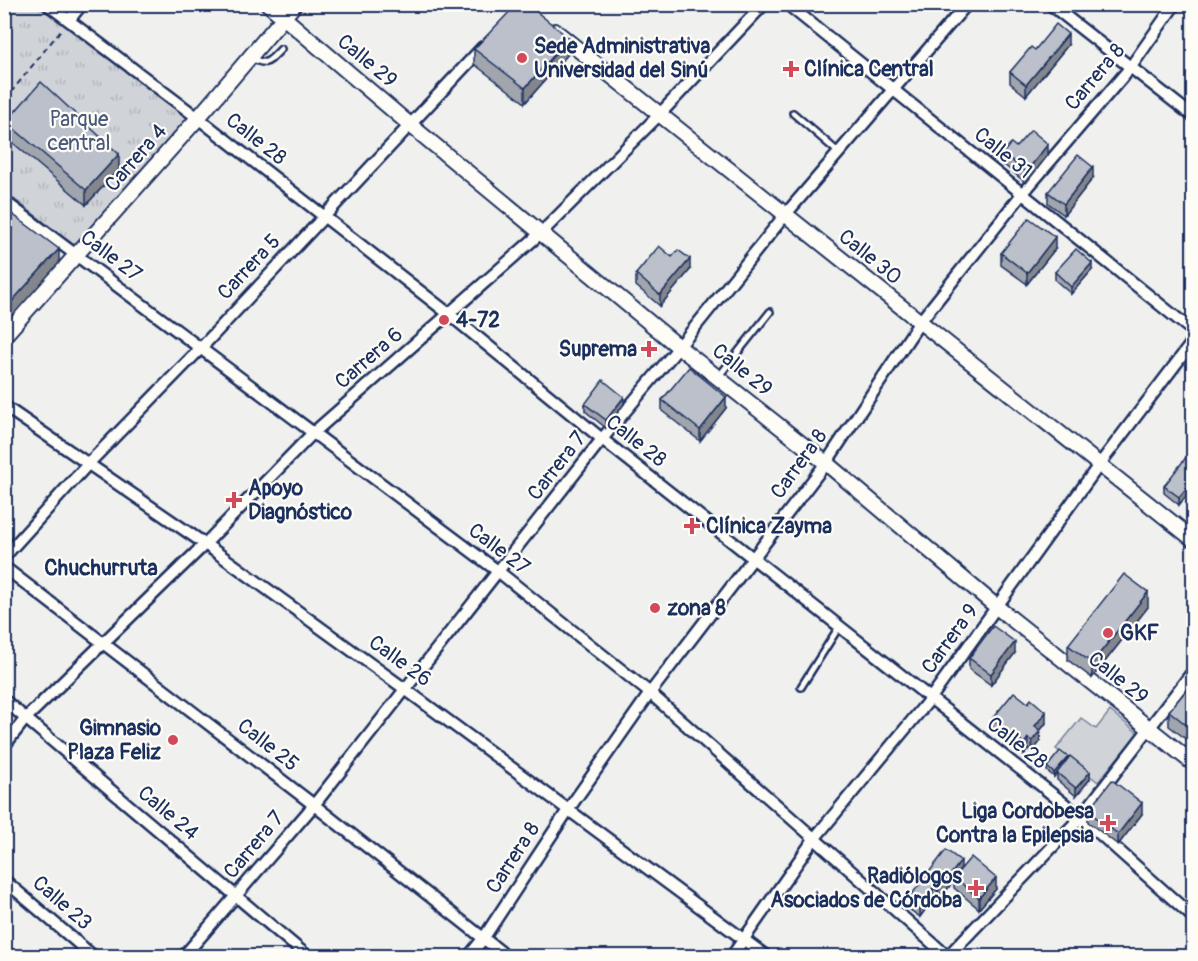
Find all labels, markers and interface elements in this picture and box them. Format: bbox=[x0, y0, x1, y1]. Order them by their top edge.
street label: Calle 29 bbox=[331, 28, 403, 94]
place label: Sede Administrativa Universidad del Sinú bbox=[534, 33, 710, 84]
street label: Carrera 8 bbox=[1059, 38, 1131, 116]
marker: Sede Administrativa Universidad del Sinú bbox=[515, 51, 529, 65]
place label: Clínica Central bbox=[804, 56, 934, 83]
marker: Clínica Central bbox=[782, 60, 800, 78]
park label: Parque central bbox=[48, 106, 111, 157]
street label: Calle 28 bbox=[220, 107, 292, 171]
street label: Carrera 4 bbox=[99, 118, 173, 198]
street label: Calle 31 bbox=[968, 121, 1038, 185]
street label: Calle 30 bbox=[833, 223, 907, 291]
street label: Calle 27 bbox=[75, 224, 147, 288]
street label: Carrera 5 bbox=[212, 228, 286, 306]
place label: 4-72 bbox=[456, 307, 500, 334]
marker: 4-72 bbox=[437, 313, 451, 327]
street label: Carrera 6 bbox=[329, 321, 409, 395]
place label: Suprema bbox=[559, 336, 637, 363]
street label: Calle 29 bbox=[706, 337, 778, 403]
marker: Suprema bbox=[642, 342, 656, 356]
street label: Calle 28 bbox=[600, 409, 672, 473]
street label: Carrera 8 bbox=[765, 424, 833, 504]
street label: Carrera 7 bbox=[522, 426, 592, 506]
place label: Apoyo Diagnóstico bbox=[248, 475, 353, 526]
marker: Apoyo Diagnóstico bbox=[225, 491, 243, 509]
place label: Clínica Zayma bbox=[706, 513, 832, 540]
street label: Calle 27 bbox=[463, 517, 535, 581]
marker: Clínica Zayma bbox=[683, 517, 701, 535]
district label: Chuchurruta bbox=[44, 554, 158, 582]
place label: zona 8 bbox=[667, 595, 726, 622]
street label: Carrera 9 bbox=[915, 599, 985, 679]
marker: zona 8 bbox=[648, 601, 662, 615]
place label: GKF bbox=[1120, 620, 1160, 647]
marker: GKF bbox=[1101, 626, 1115, 640]
street label: Calle 26 bbox=[363, 629, 437, 693]
street label: Calle 29 bbox=[1082, 645, 1154, 711]
street label: Calle 28 bbox=[981, 711, 1053, 775]
street label: Calle 25 bbox=[232, 713, 304, 777]
place label: Gimnasio Plaza Feliz bbox=[67, 715, 162, 766]
marker: Gimnasio Plaza Feliz bbox=[166, 733, 180, 747]
street label: Calle 24 bbox=[132, 780, 204, 846]
place label: Liga Cordobesa Contra la Epilepsia bbox=[936, 798, 1094, 849]
street label: Carrera 7 bbox=[218, 805, 290, 885]
marker: Liga Cordobesa Contra la Epilepsia bbox=[1099, 814, 1117, 832]
street label: Carrera 8 bbox=[480, 817, 546, 899]
place label: Radiólogos Asociados de Córdoba bbox=[770, 863, 963, 914]
street label: Calle 23 bbox=[27, 870, 97, 936]
marker: Radiólogos Asociados de Córdoba bbox=[967, 879, 985, 897]

